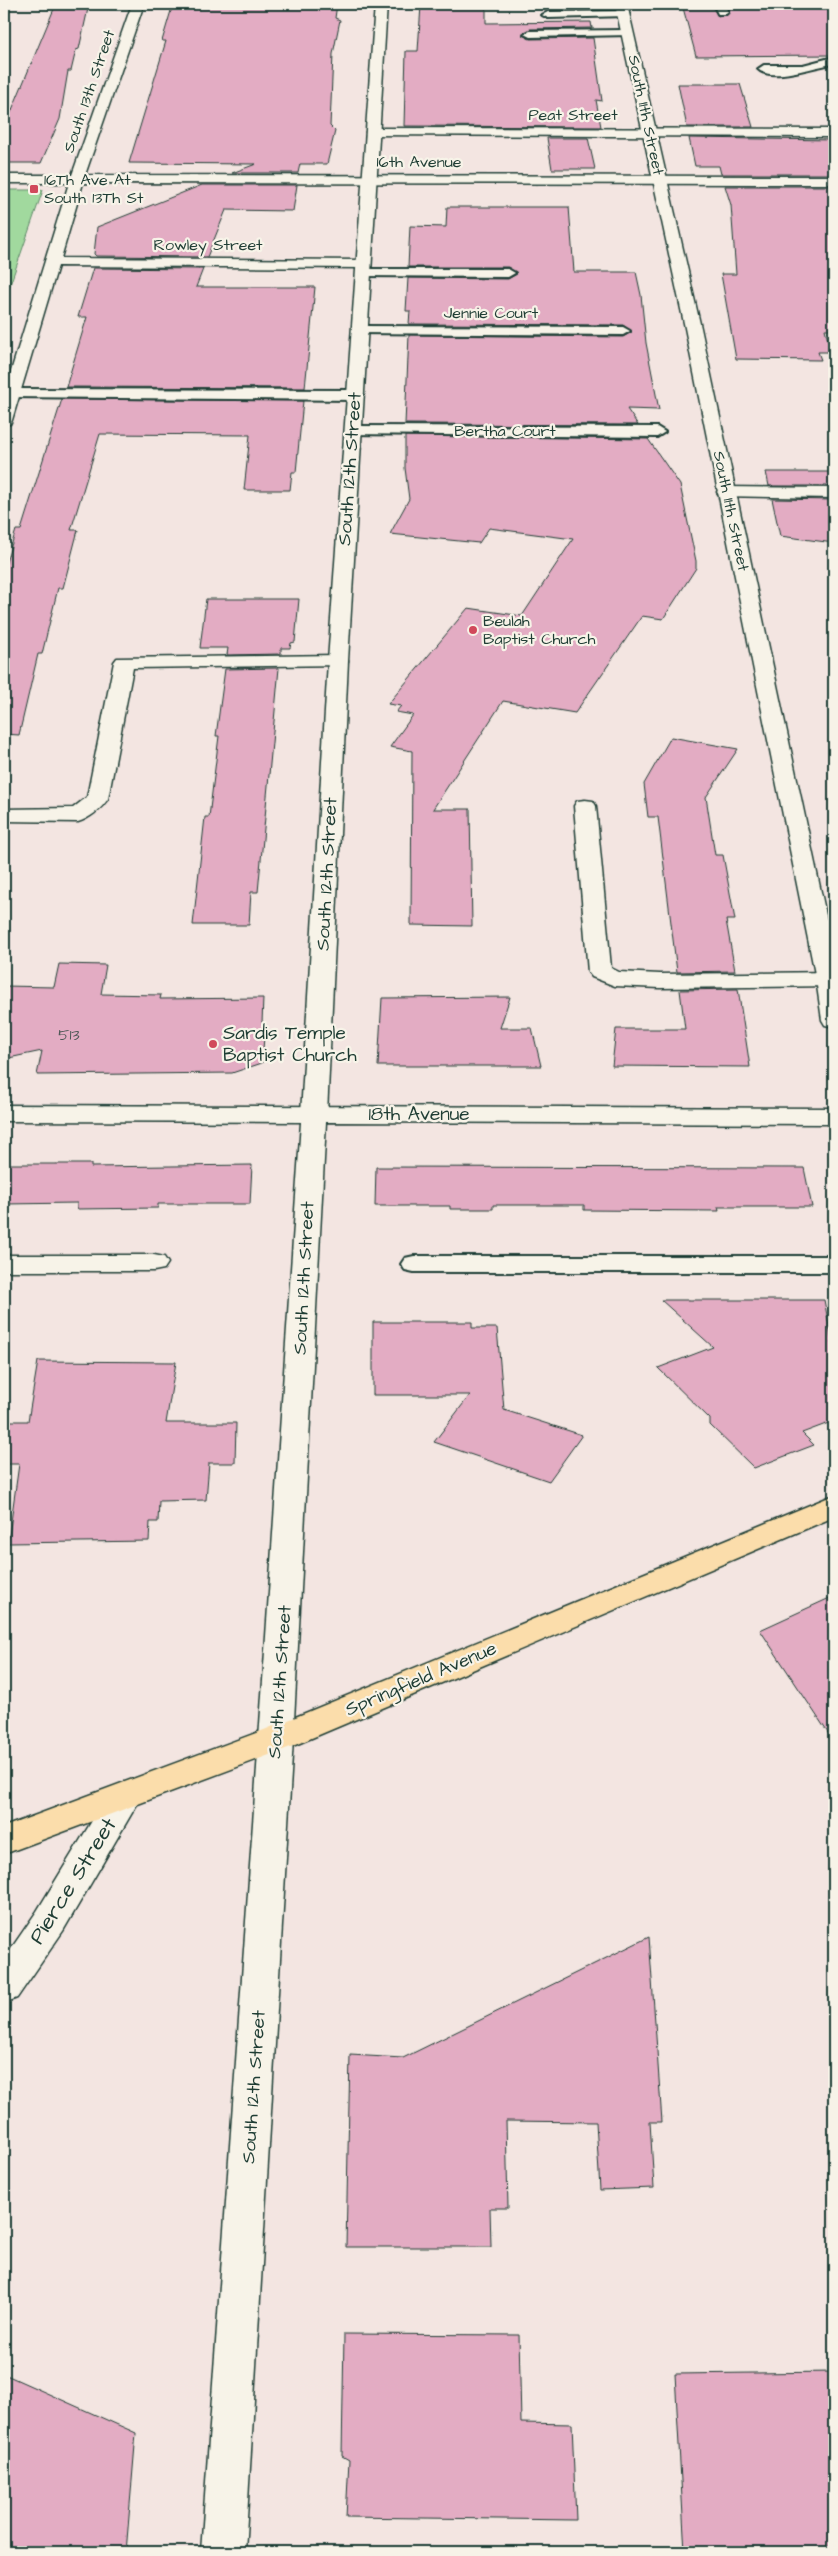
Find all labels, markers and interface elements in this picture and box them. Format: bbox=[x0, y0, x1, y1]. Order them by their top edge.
street label: South 13th Street bbox=[58, 26, 120, 155]
street label: South 11th Street bbox=[623, 53, 670, 178]
street label: Peat Street bbox=[528, 104, 618, 126]
street label: 16th Avenue bbox=[377, 151, 462, 173]
place label: 16Th Ave At South 13Th St bbox=[44, 169, 144, 209]
marker: 16Th Ave At South 13Th St bbox=[28, 183, 40, 195]
street label: Rowley Street bbox=[153, 234, 263, 257]
street label: Jennie Court bbox=[444, 302, 539, 324]
street label: South 12th Street bbox=[331, 391, 369, 547]
street label: Bertha Court bbox=[454, 420, 556, 442]
street label: South 11th Street bbox=[708, 449, 755, 574]
place label: Beulah Baptist Church bbox=[483, 610, 596, 650]
marker: Beulah Baptist Church bbox=[467, 624, 479, 636]
street label: South 12th Street bbox=[309, 796, 345, 952]
place label: Sardis Temple Baptist Church bbox=[223, 1020, 357, 1069]
house number: 513 bbox=[58, 1024, 80, 1046]
marker: Sardis Temple Baptist Church bbox=[207, 1038, 219, 1050]
street label: 18th Avenue bbox=[368, 1101, 470, 1128]
street label: South 12th Street bbox=[286, 1200, 322, 1356]
street label: South 12th Street bbox=[261, 1604, 299, 1760]
street label: Springfield Avenue bbox=[341, 1635, 501, 1724]
street label: Pierce Street bbox=[22, 1812, 124, 1950]
street label: South 12th Street bbox=[235, 2009, 273, 2165]

